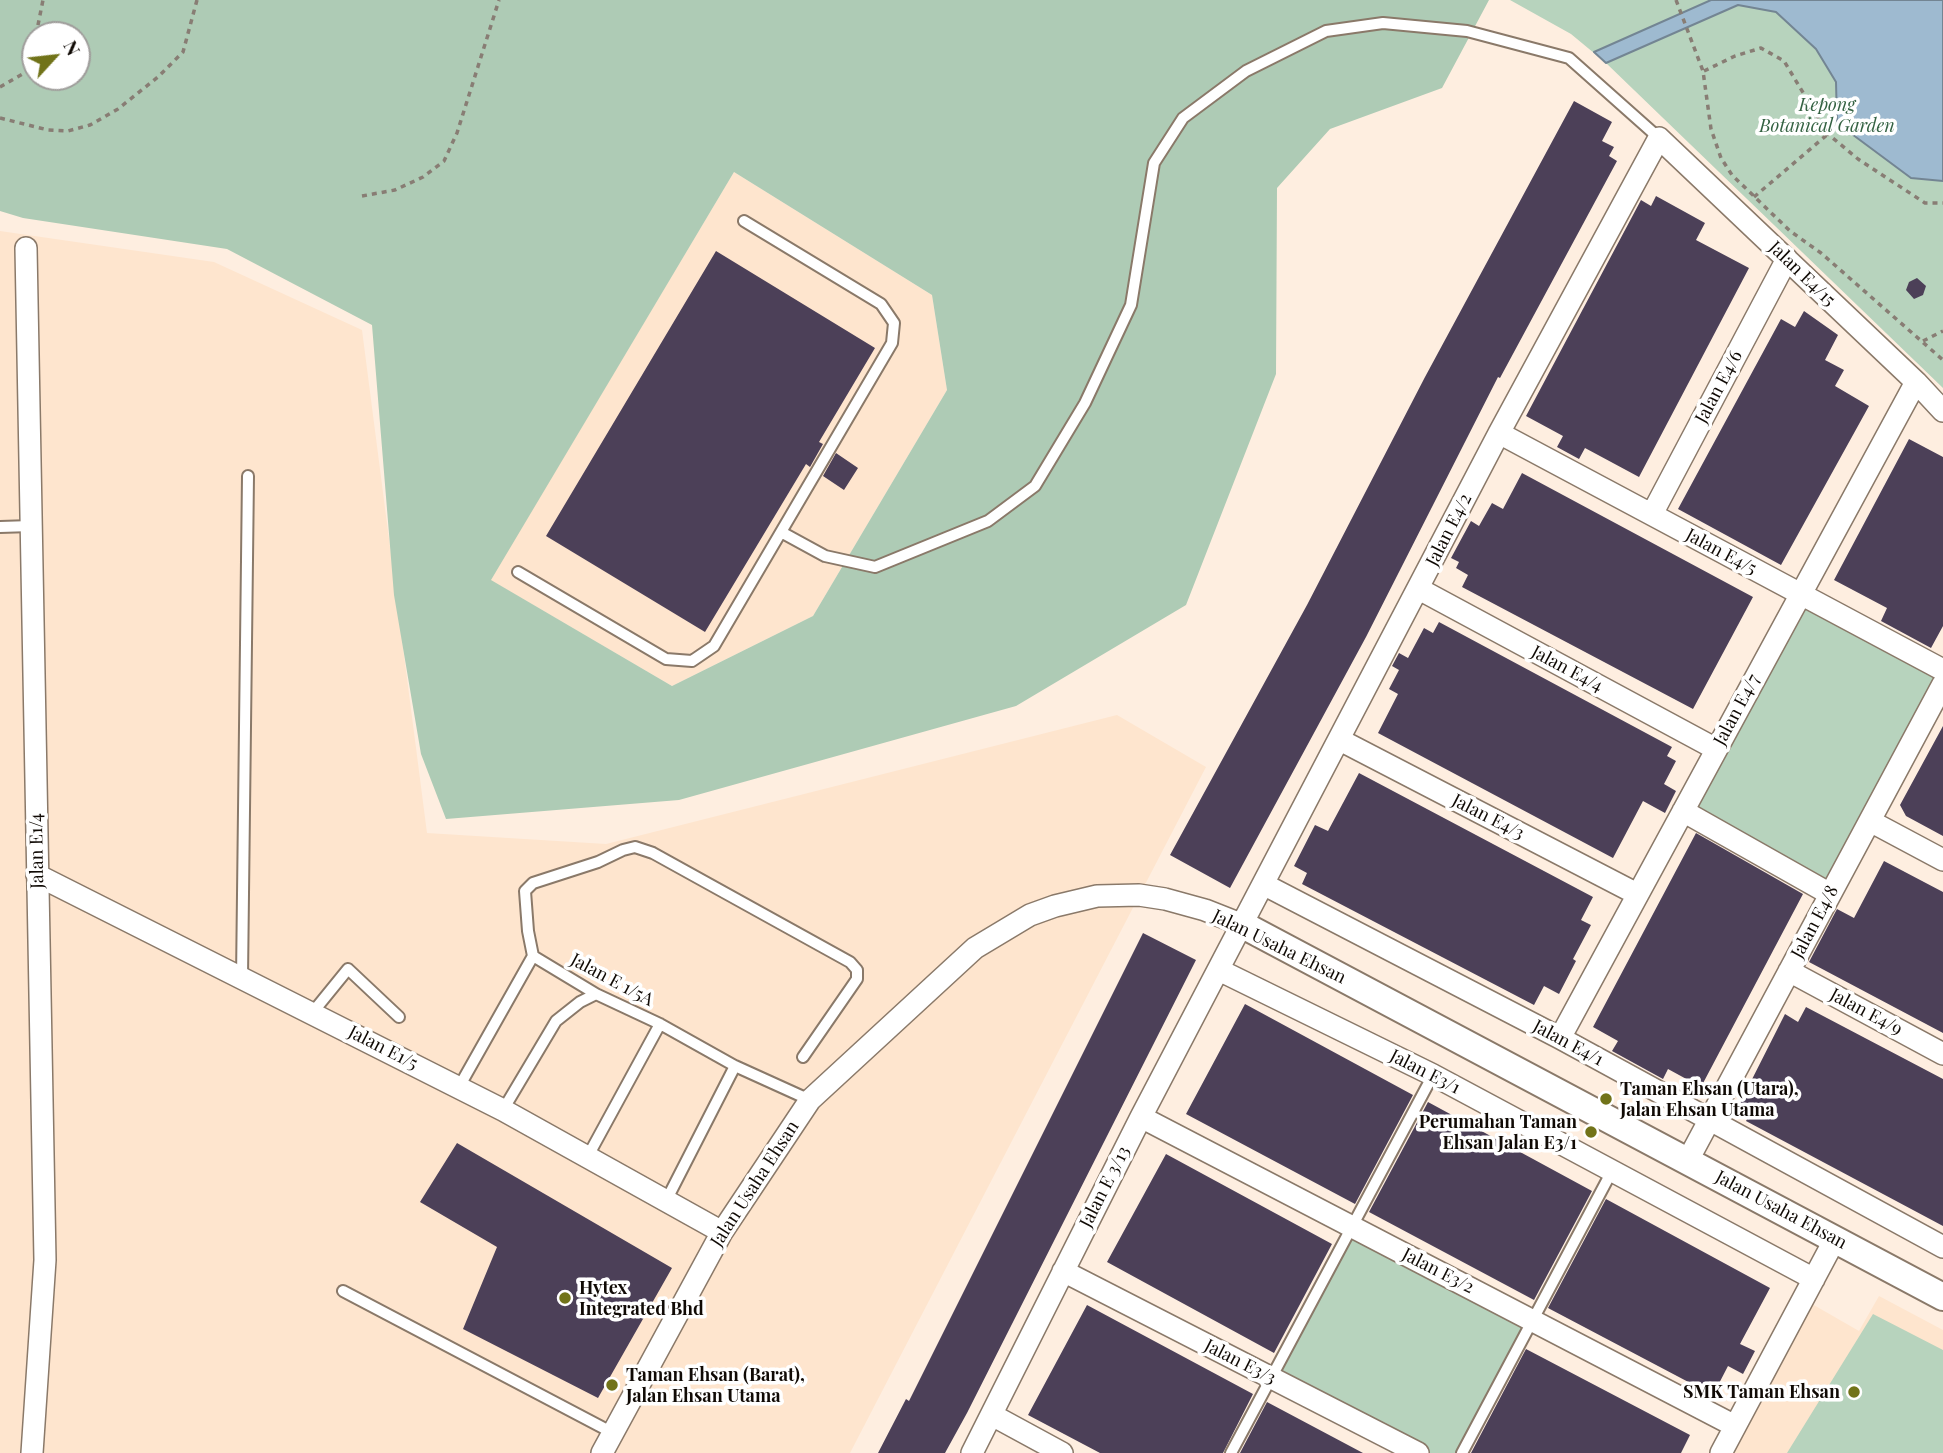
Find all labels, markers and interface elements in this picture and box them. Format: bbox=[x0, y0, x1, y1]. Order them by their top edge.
north arrow bbox=[21, 21, 91, 91]
text: N bbox=[58, 35, 88, 59]
park label: Kepong Botanical Garden bbox=[1759, 94, 1895, 136]
street label: Jalan E4/15 bbox=[1764, 237, 1840, 311]
street label: Jalan E4/6 bbox=[1691, 347, 1747, 427]
street label: Jalan E4/2 bbox=[1422, 490, 1476, 570]
street label: Jalan E4/5 bbox=[1682, 524, 1760, 580]
street label: Jalan E4/4 bbox=[1528, 641, 1606, 697]
street label: Jalan E4/7 bbox=[1709, 671, 1765, 749]
street label: Jalan E4/3 bbox=[1448, 790, 1528, 844]
street label: Jalan E1/4 bbox=[26, 813, 48, 889]
street label: Jalan E4/8 bbox=[1787, 882, 1843, 962]
street label: Jalan Usaha Ehsan bbox=[1209, 905, 1349, 989]
street label: Jalan E 1/5A bbox=[567, 949, 657, 1011]
street label: Jalan E4/9 bbox=[1826, 984, 1906, 1040]
street label: Jalan E4/1 bbox=[1529, 1015, 1607, 1071]
street label: Jalan E1/5 bbox=[345, 1021, 421, 1075]
street label: Jalan E3/1 bbox=[1386, 1045, 1464, 1099]
place label: Taman Ehsan (Utara), Jalan Ehsan Utama bbox=[1620, 1078, 1799, 1120]
marker: Taman Ehsan (Utara), Jalan Ehsan Utama bbox=[1598, 1091, 1614, 1107]
place label: Perumahan Taman Ehsan Jalan E3/1 bbox=[1419, 1111, 1577, 1154]
street label: Jalan Usaha Ehsan bbox=[706, 1117, 804, 1251]
marker: Perumahan Taman Ehsan Jalan E3/1 bbox=[1583, 1124, 1599, 1140]
street label: Jalan E 3/13 bbox=[1075, 1143, 1135, 1231]
street label: Jalan Usaha Ehsan bbox=[1711, 1166, 1851, 1254]
street label: Jalan E3/2 bbox=[1398, 1244, 1478, 1298]
place label: Hytex Integrated Bhd bbox=[579, 1277, 704, 1320]
marker: Hytex Integrated Bhd bbox=[557, 1290, 573, 1306]
street label: Jalan E3/3 bbox=[1201, 1335, 1279, 1389]
place label: Taman Ehsan (Barat), Jalan Ehsan Utama bbox=[626, 1364, 805, 1406]
marker: Taman Ehsan (Barat), Jalan Ehsan Utama bbox=[604, 1377, 620, 1393]
place label: SMK Taman Ehsan bbox=[1683, 1381, 1840, 1403]
marker: SMK Taman Ehsan bbox=[1846, 1384, 1862, 1400]

